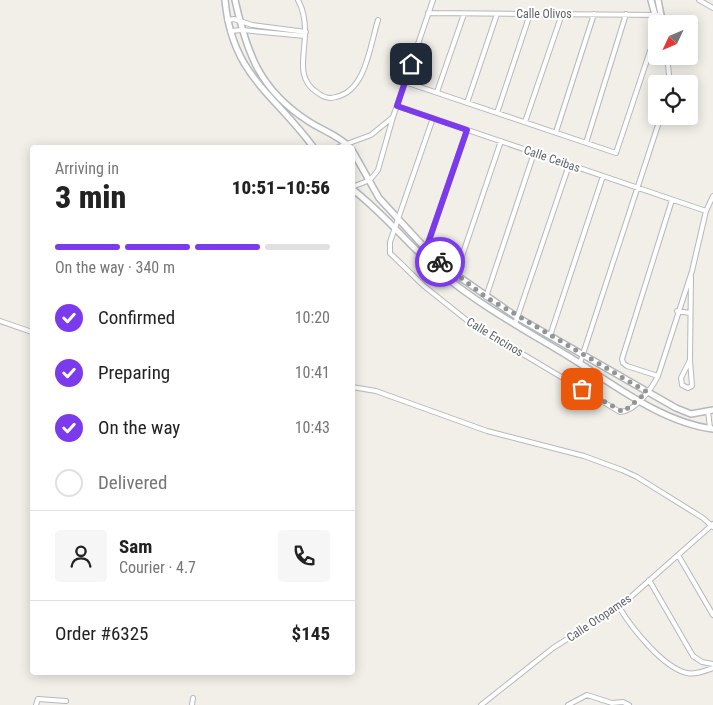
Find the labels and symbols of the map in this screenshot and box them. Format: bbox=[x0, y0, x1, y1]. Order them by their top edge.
street label: Calle Olivos bbox=[516, 7, 572, 21]
north arrow bbox=[648, 15, 698, 65]
pin bbox=[390, 43, 432, 85]
street label: Calle Ceibas bbox=[522, 143, 582, 175]
courier bbox=[415, 237, 465, 287]
street label: Calle Encinos bbox=[464, 315, 526, 359]
pin bbox=[561, 368, 603, 410]
street label: Calle Otopames bbox=[564, 591, 634, 645]

